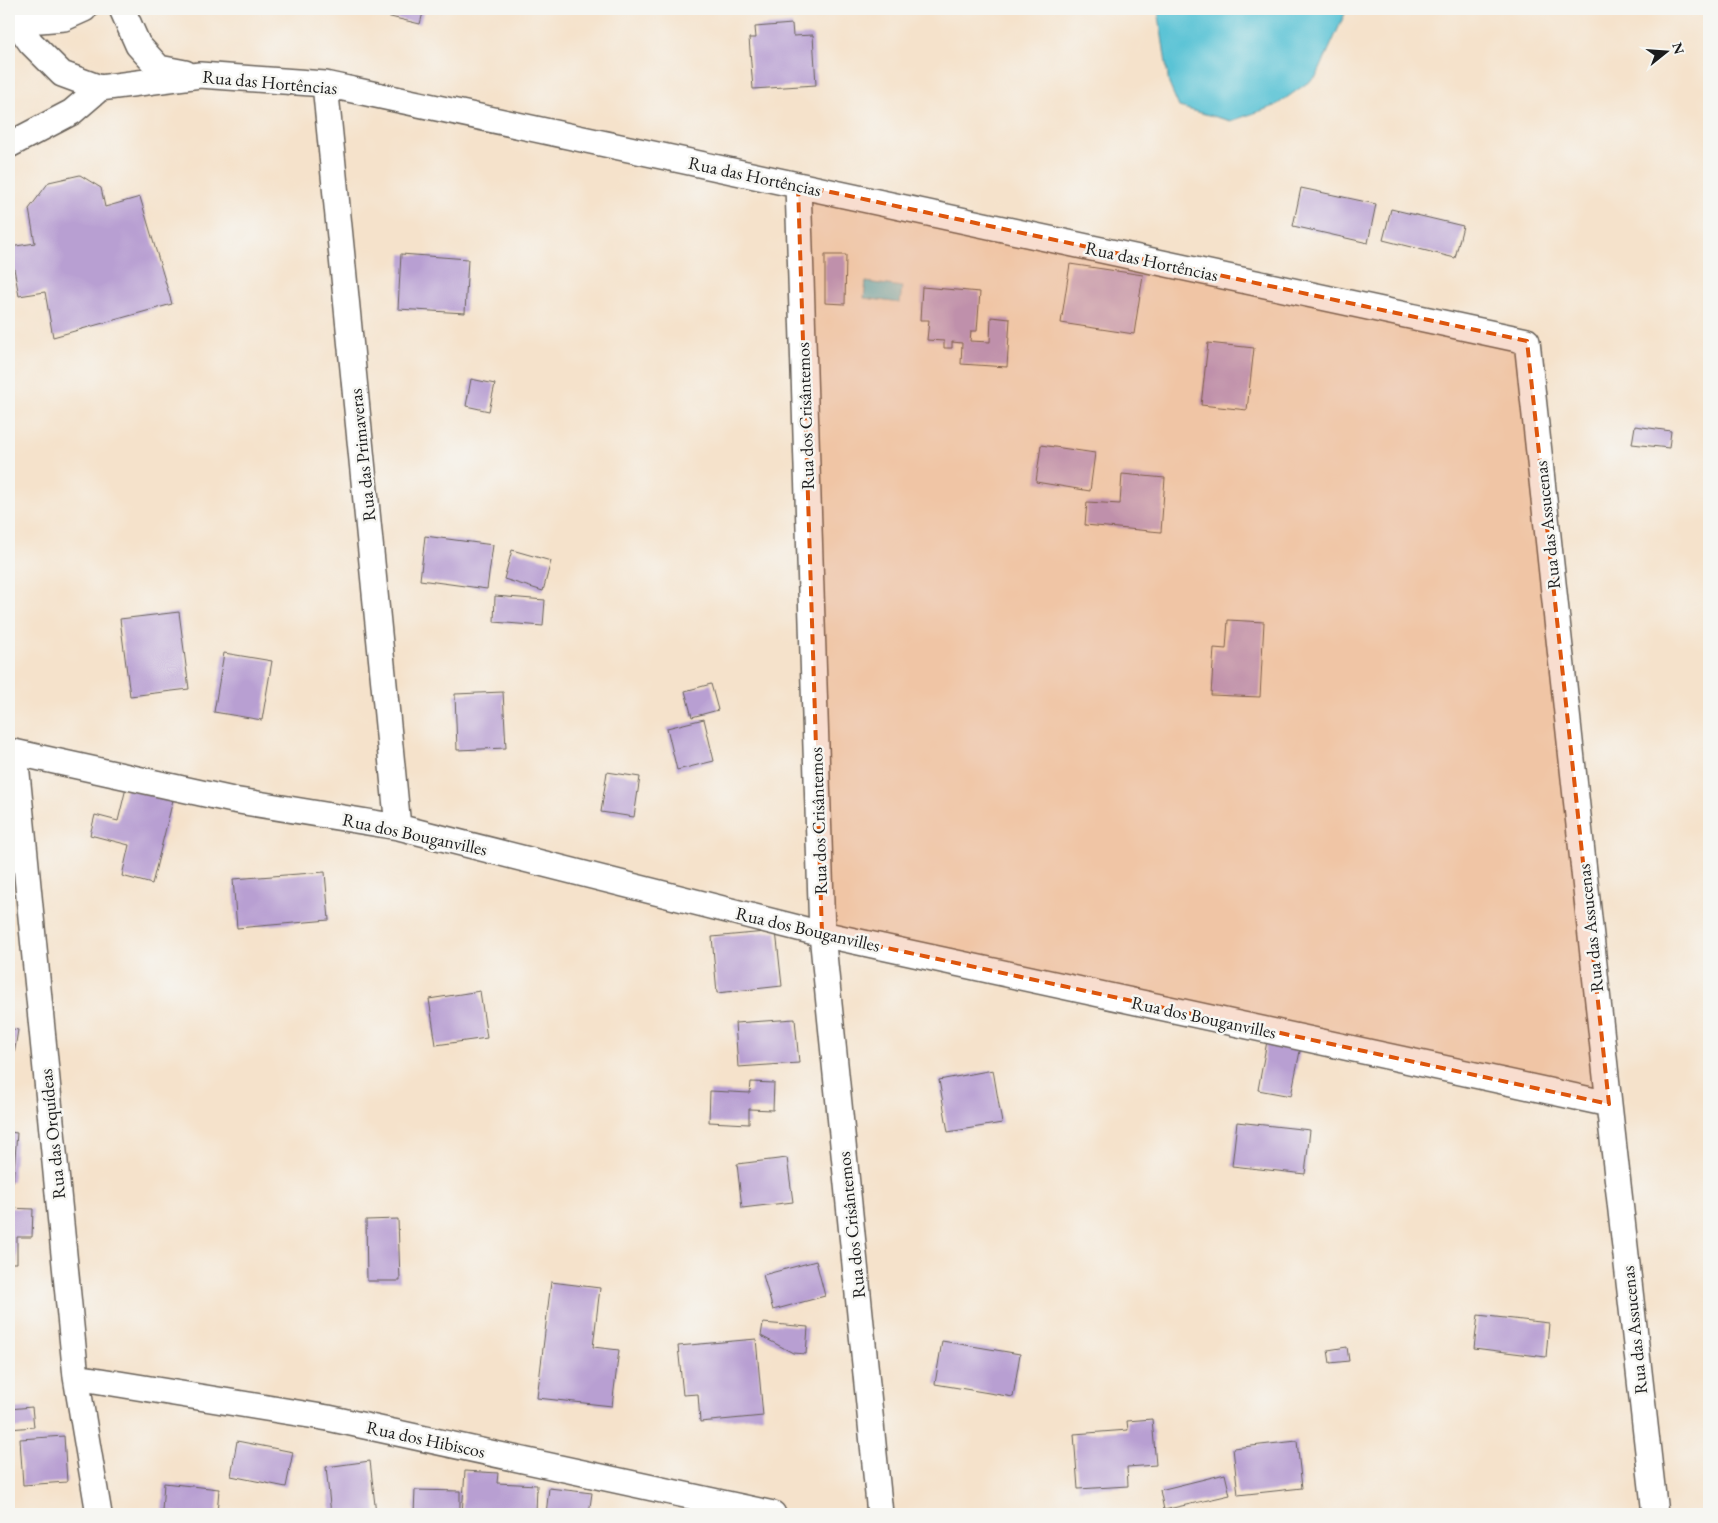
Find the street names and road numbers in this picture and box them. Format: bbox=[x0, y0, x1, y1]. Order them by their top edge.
street label: Rua das Hortências bbox=[202, 65, 339, 99]
street label: Rua das Hortências bbox=[686, 151, 824, 201]
street label: Rua das Hortências bbox=[1083, 236, 1221, 286]
street label: Rua dos Crisântemos bbox=[791, 342, 819, 490]
street label: Rua das Primaveras bbox=[344, 387, 380, 523]
street label: Rua das Assucenas bbox=[1529, 460, 1565, 590]
street label: Rua dos Crisântemos bbox=[804, 747, 832, 895]
street label: Rua dos Bouganvilles bbox=[341, 807, 490, 861]
street label: Rua das Assucenas bbox=[1572, 863, 1608, 993]
street label: Rua dos Bouganvilles bbox=[734, 901, 883, 957]
street label: Rua dos Bouganvilles bbox=[1130, 990, 1279, 1044]
street label: Rua das Orquídeas bbox=[34, 1067, 70, 1200]
street label: Rua dos Crisântemos bbox=[832, 1150, 870, 1300]
street label: Rua das Assucenas bbox=[1616, 1265, 1652, 1395]
street label: Rua dos Hibiscos bbox=[365, 1415, 488, 1463]

